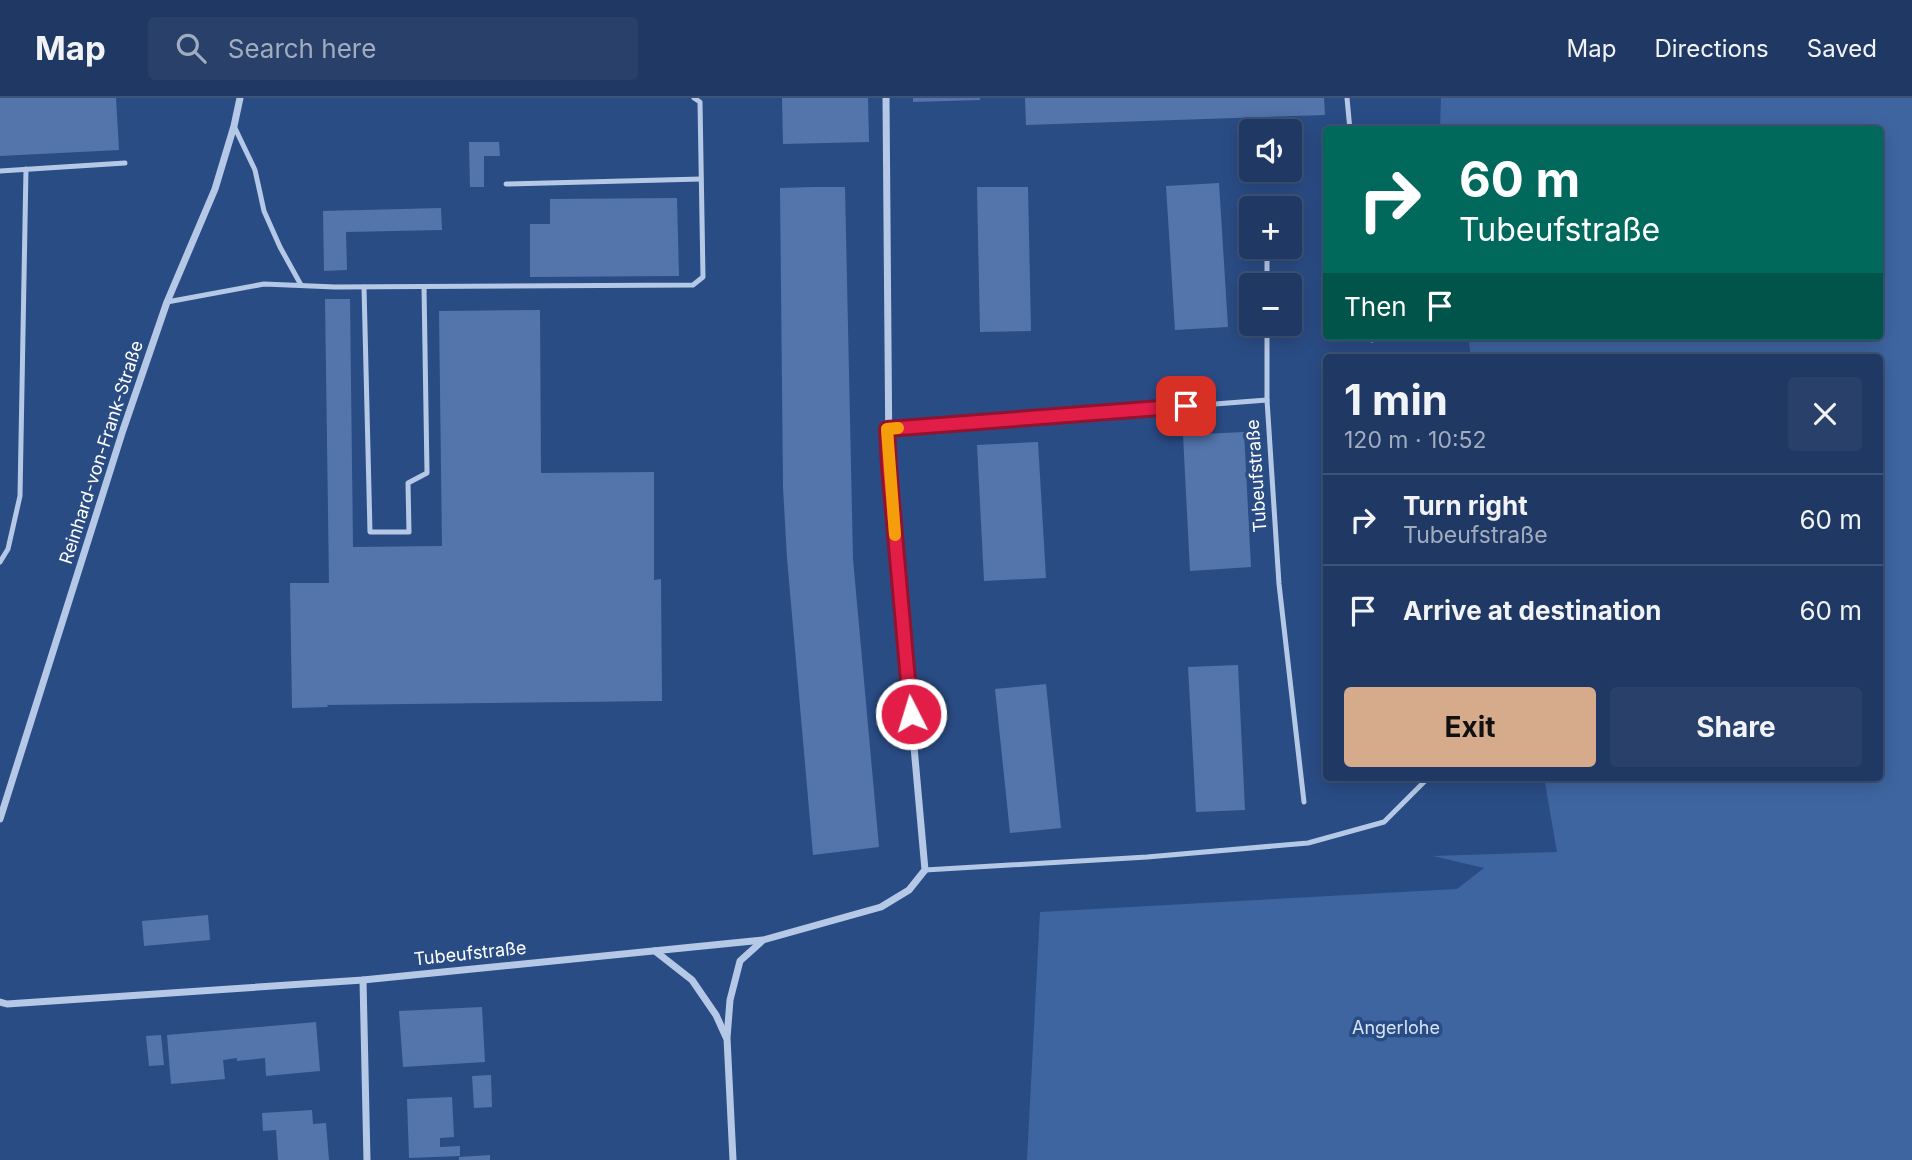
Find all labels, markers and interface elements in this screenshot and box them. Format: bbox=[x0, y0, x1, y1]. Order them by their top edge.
search box bbox=[148, 17, 638, 80]
text: Map bbox=[35, 28, 106, 68]
icon: search bbox=[172, 29, 210, 67]
text: Search here bbox=[228, 33, 376, 64]
text: Map bbox=[1567, 34, 1616, 63]
text: Directions bbox=[1654, 34, 1769, 63]
text: Saved bbox=[1807, 34, 1877, 63]
map controls bbox=[1239, 119, 1302, 336]
button: sound bbox=[1239, 119, 1302, 182]
text: 60 m bbox=[1459, 150, 1580, 209]
icon: right bbox=[1344, 154, 1435, 245]
button: + bbox=[1239, 196, 1302, 259]
text: Tubeufstraße bbox=[1459, 210, 1660, 249]
button: − bbox=[1239, 273, 1302, 336]
icon: arrive bbox=[1421, 287, 1459, 325]
text: Then bbox=[1344, 291, 1407, 322]
street label: Reinhard-von-Frank-Straße bbox=[55, 338, 147, 566]
text: 1 min bbox=[1344, 374, 1448, 425]
pin bbox=[1156, 376, 1216, 436]
button: close bbox=[1788, 377, 1862, 451]
icon: arrive bbox=[1167, 387, 1205, 425]
street label: Tubeufstraße bbox=[1242, 419, 1270, 533]
text: 120 m · 10:52 bbox=[1344, 426, 1487, 454]
text: Turn right bbox=[1403, 490, 1528, 521]
icon: right bbox=[1344, 501, 1382, 539]
text: 60 m bbox=[1799, 504, 1862, 535]
text: Tubeufstraße bbox=[1403, 521, 1548, 549]
icon: arrive bbox=[1344, 592, 1382, 630]
text: Arrive at destination bbox=[1403, 595, 1662, 626]
text: 60 m bbox=[1799, 595, 1862, 626]
position arrow bbox=[874, 677, 948, 751]
button: Exit bbox=[1344, 687, 1596, 767]
button: Share bbox=[1610, 687, 1862, 767]
street label: Tubeufstraße bbox=[413, 937, 527, 969]
park label: Angerlohe bbox=[1352, 1017, 1440, 1038]

